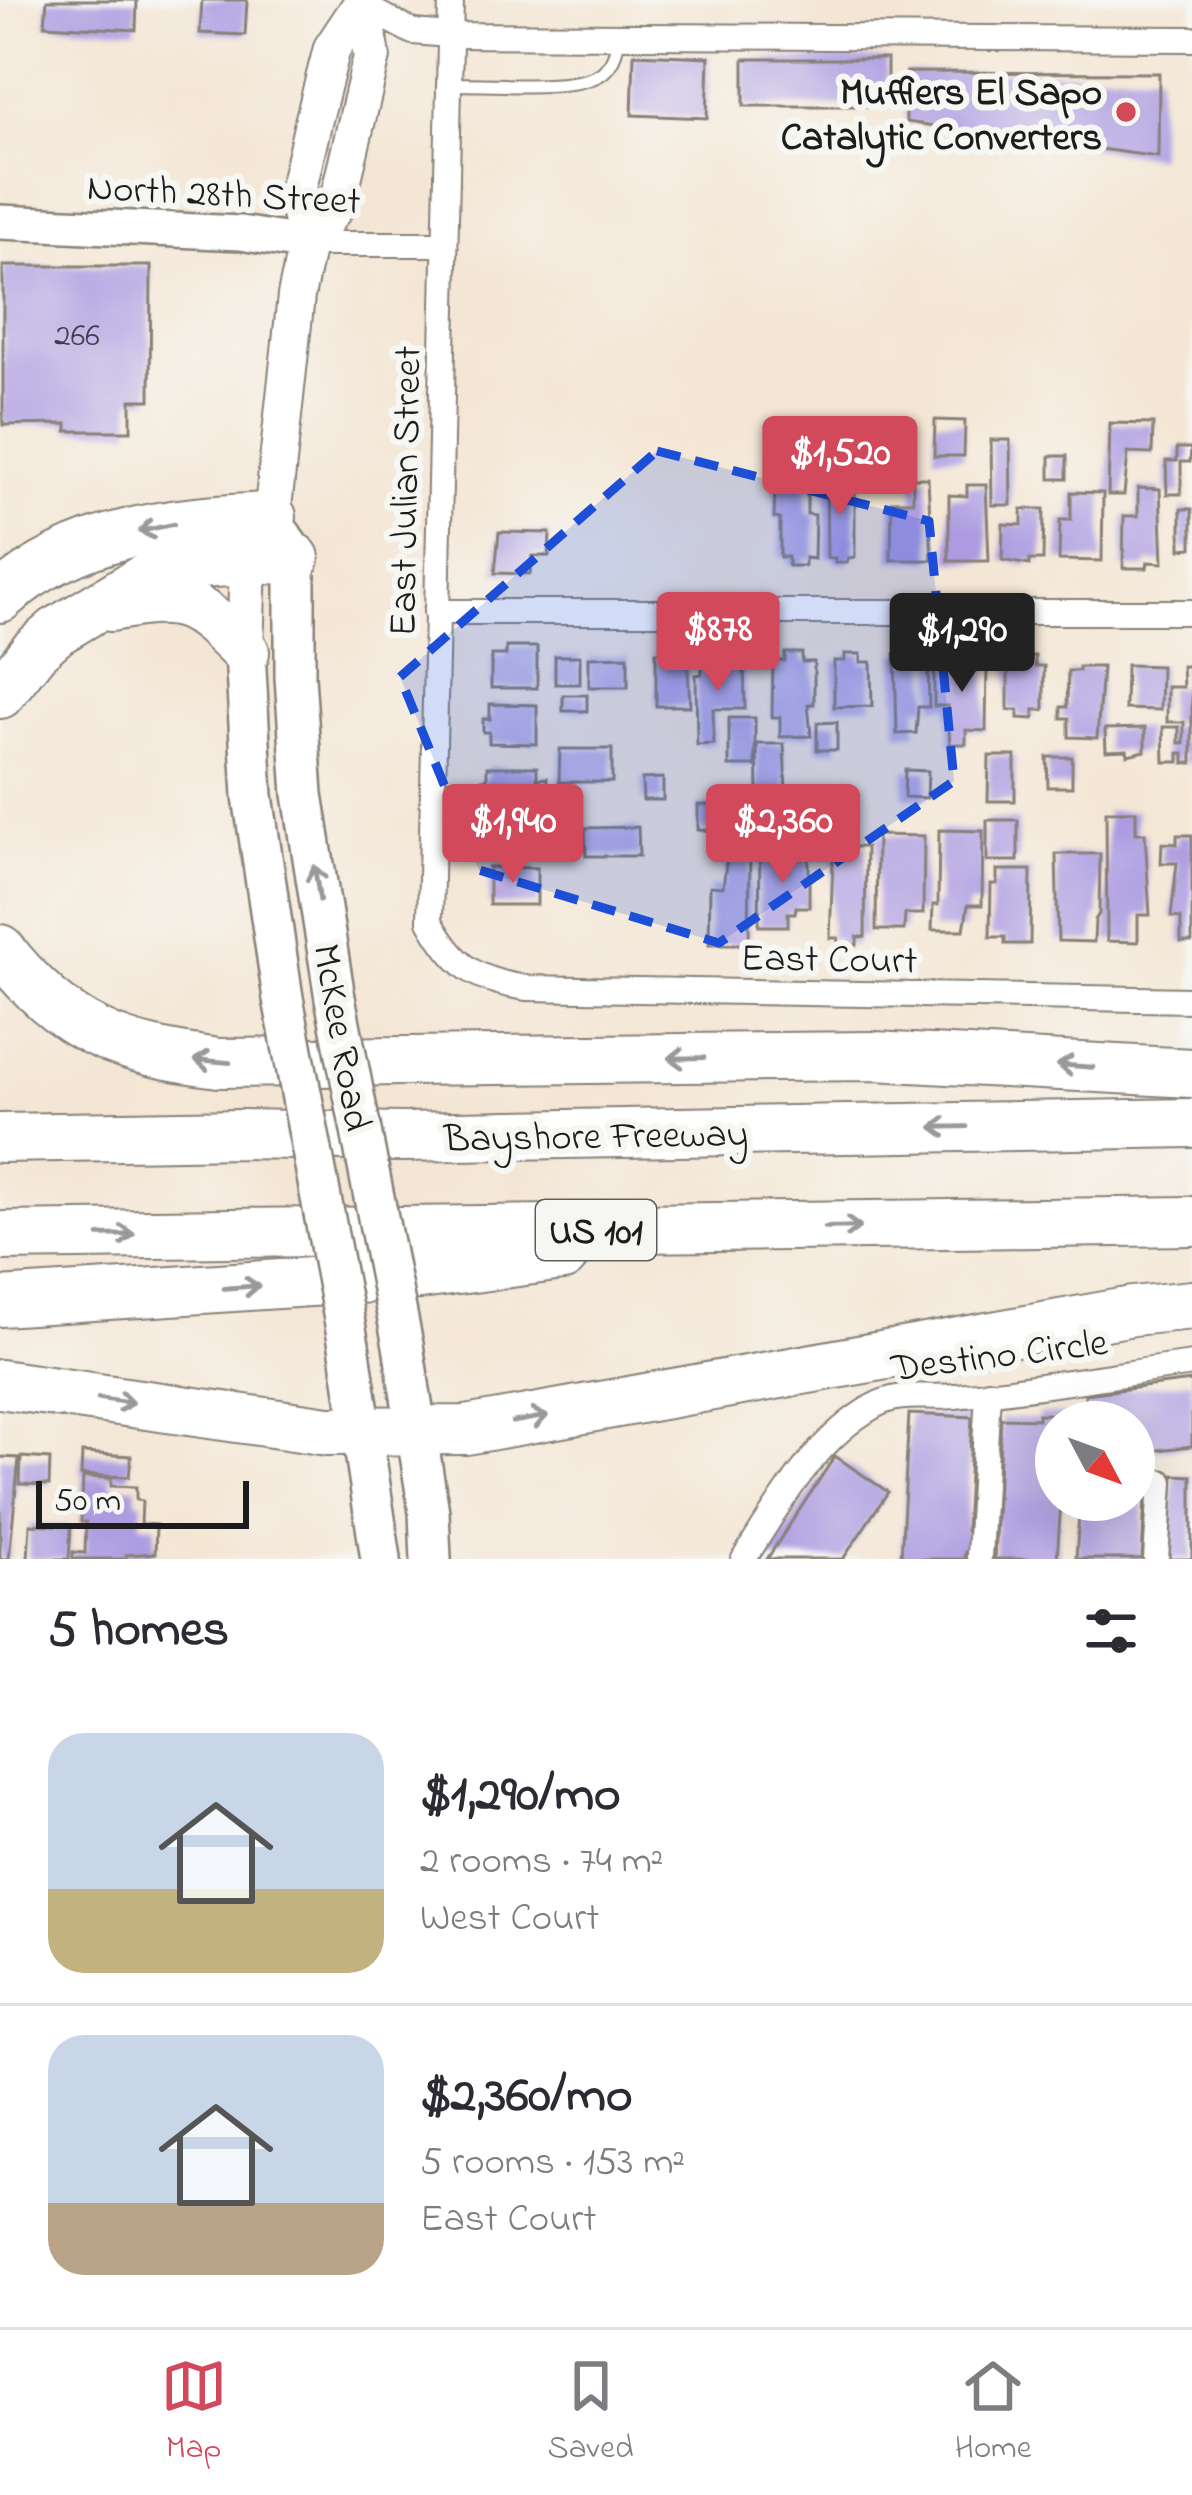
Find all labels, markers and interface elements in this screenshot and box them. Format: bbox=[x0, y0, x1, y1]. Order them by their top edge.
place label: Mufflers El Sapo Catalytic Converters bbox=[781, 66, 1102, 168]
marker: Mufflers El Sapo Catalytic Converters bbox=[1113, 99, 1139, 125]
street label: North 28th Street bbox=[86, 161, 362, 232]
house number: 266 bbox=[54, 313, 100, 361]
street label: East Julian Street bbox=[376, 345, 439, 637]
pin: $1,520 bbox=[742, 416, 938, 518]
text: $1,520 bbox=[789, 426, 891, 483]
one-way arrow bbox=[137, 517, 175, 540]
pin: $878 bbox=[647, 592, 789, 694]
pin: $1,290 bbox=[864, 593, 1060, 695]
text: $878 bbox=[684, 602, 752, 659]
text: $1,290 bbox=[917, 603, 1007, 660]
pin: $1,940 bbox=[415, 784, 611, 886]
pin: $2,360 bbox=[685, 784, 881, 886]
text: $1,940 bbox=[469, 794, 557, 851]
text: $2,360 bbox=[733, 794, 833, 851]
one-way arrow bbox=[305, 864, 328, 903]
street label: East Court bbox=[740, 931, 918, 992]
street label: McKee Road bbox=[295, 940, 384, 1136]
one-way arrow bbox=[667, 1047, 706, 1070]
one-way arrow bbox=[193, 1050, 232, 1073]
one-way arrow bbox=[1056, 1054, 1095, 1077]
street label: Bayshore Freeway bbox=[442, 1107, 749, 1170]
one-way arrow bbox=[930, 1116, 969, 1139]
road number: US 101 bbox=[536, 1200, 656, 1260]
one-way arrow bbox=[823, 1215, 862, 1238]
one-way arrow bbox=[97, 1224, 136, 1246]
one-way arrow bbox=[222, 1275, 261, 1298]
street label: Destino Circle bbox=[887, 1316, 1111, 1399]
one-way arrow bbox=[96, 1390, 135, 1413]
north arrow bbox=[1035, 1401, 1155, 1521]
map controls bbox=[1035, 1401, 1155, 1521]
one-way arrow bbox=[510, 1406, 549, 1429]
scale bar bbox=[36, 1475, 249, 1528]
text: 50 m bbox=[54, 1478, 121, 1526]
text: 5 homes bbox=[48, 1594, 229, 1669]
icon: filters bbox=[1078, 1598, 1144, 1664]
text: $1,290/mo bbox=[420, 1759, 620, 1834]
icon: home bbox=[144, 1781, 288, 1925]
text: 2 rooms · 74 m² bbox=[420, 1834, 663, 1891]
text: West Court bbox=[420, 1891, 599, 1948]
text: $2,360/mo bbox=[420, 2060, 632, 2135]
icon: home bbox=[144, 2083, 288, 2227]
text: 5 rooms · 153 m² bbox=[420, 2135, 685, 2192]
text: East Court bbox=[420, 2192, 596, 2249]
tab: Map bbox=[161, 2353, 227, 2473]
tab: Saved bbox=[548, 2353, 634, 2473]
tab: Home bbox=[955, 2353, 1031, 2473]

